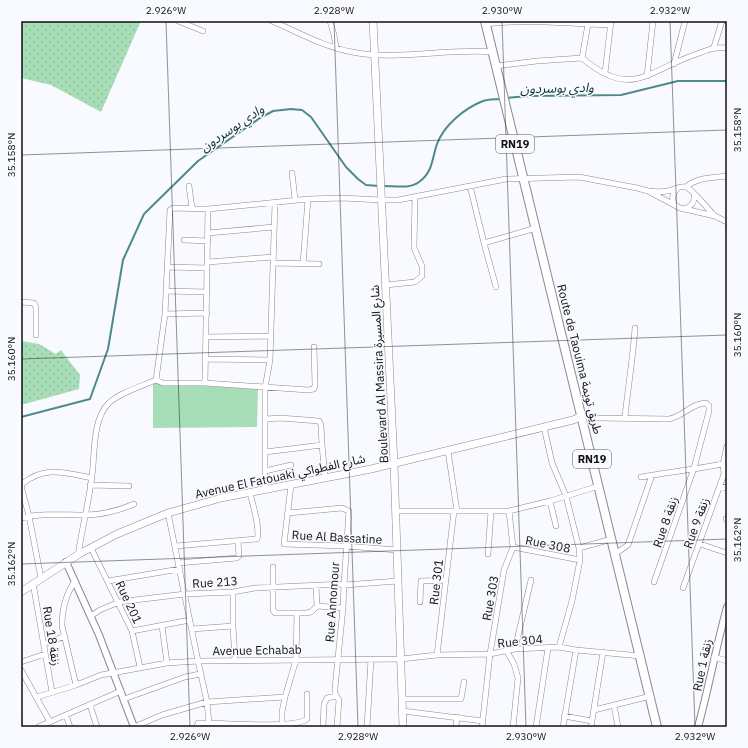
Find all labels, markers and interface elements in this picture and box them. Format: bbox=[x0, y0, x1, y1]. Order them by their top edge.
text: 2.926°W bbox=[146, 4, 186, 17]
text: 2.928°W bbox=[314, 4, 354, 17]
text: 2.930°W bbox=[482, 4, 522, 17]
text: 2.932°W bbox=[650, 4, 690, 17]
water label: وادي بوسردون bbox=[520, 79, 594, 99]
water label: وادي بوسردون bbox=[197, 100, 269, 157]
text: 35.158°N bbox=[731, 108, 744, 152]
text: 35.158°N bbox=[5, 133, 18, 177]
road number: RN19 bbox=[496, 135, 534, 153]
street label: Route de Taouima طريق تويمة bbox=[553, 283, 606, 436]
street label: Boulevard Al Massira شارع المسيرة bbox=[367, 284, 393, 464]
text: 35.160°N bbox=[731, 313, 744, 357]
text: 35.160°N bbox=[5, 337, 18, 381]
road number: RN19 bbox=[573, 450, 611, 468]
street label: Avenue El Fatouaki شارع الفطواكي bbox=[193, 451, 367, 504]
street label: Rue 8 زنقة bbox=[649, 495, 681, 549]
street label: Rue 9 زنقة bbox=[680, 496, 712, 550]
text: 35.162°N bbox=[731, 518, 744, 562]
street label: Rue Al Bassatine bbox=[291, 527, 383, 547]
street label: Rue 308 bbox=[524, 532, 572, 556]
text: 35.162°N bbox=[5, 542, 18, 586]
street label: Rue 301 bbox=[426, 558, 446, 606]
street label: Rue Annomour bbox=[322, 561, 342, 643]
street label: Rue 213 bbox=[192, 573, 238, 591]
street label: Rue 303 bbox=[479, 574, 501, 622]
street label: Rue 201 bbox=[113, 578, 145, 626]
street label: Rue 18 زنقة bbox=[40, 605, 64, 667]
street label: Rue 304 bbox=[497, 631, 543, 651]
street label: Rue 1 زنقة bbox=[689, 638, 715, 692]
street label: Avenue Echabab bbox=[212, 642, 302, 658]
text: 2.926°W bbox=[170, 730, 210, 743]
text: 2.928°W bbox=[338, 730, 378, 743]
text: 2.930°W bbox=[506, 730, 546, 743]
text: 2.932°W bbox=[675, 730, 715, 743]

